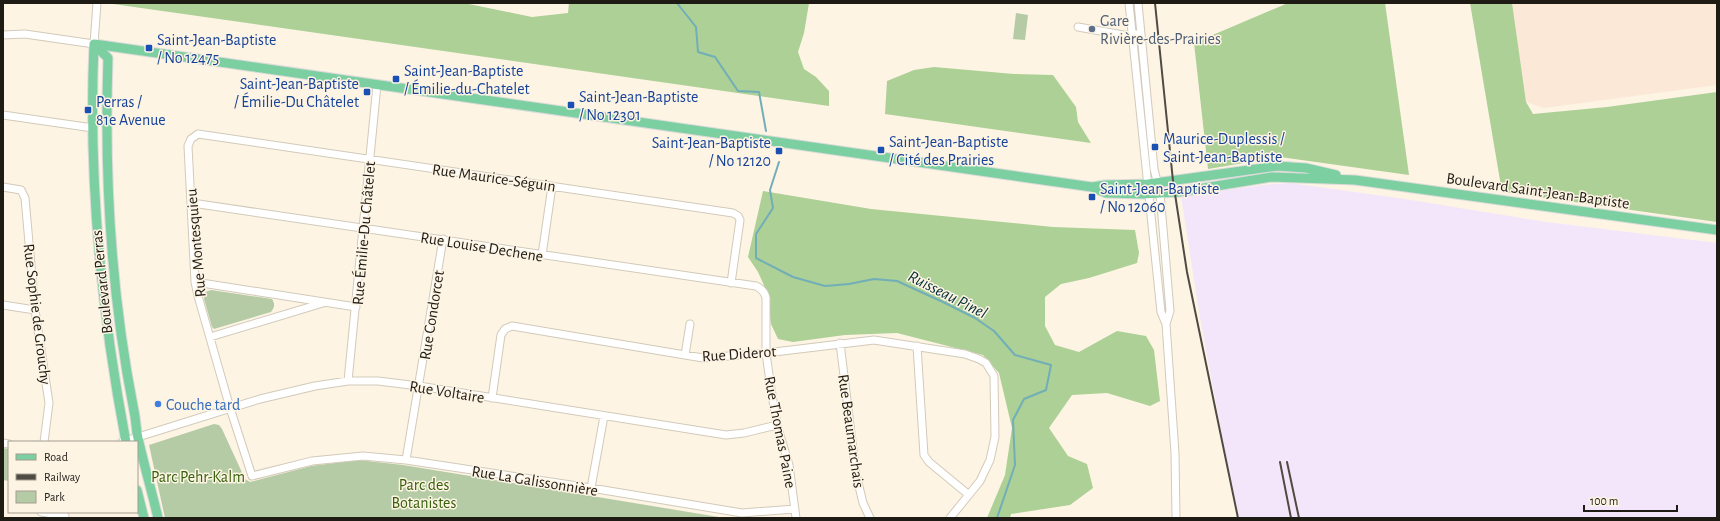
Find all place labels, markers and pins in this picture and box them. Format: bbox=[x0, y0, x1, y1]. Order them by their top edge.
place label: Gare Rivière-des-Prairies bbox=[1100, 13, 1221, 47]
marker: Gare Rivière-des-Prairies bbox=[1087, 24, 1097, 34]
place label: Saint-Jean-Baptiste / No 12475 bbox=[157, 32, 276, 66]
marker: Saint-Jean-Baptiste / No 12475 bbox=[144, 43, 154, 53]
place label: Saint-Jean-Baptiste / Émilie-du-Chatelet bbox=[404, 63, 530, 97]
marker: Saint-Jean-Baptiste / Émilie-du-Chatelet bbox=[391, 74, 401, 84]
place label: Saint-Jean-Baptiste / Émilie-Du Châtelet bbox=[234, 76, 359, 110]
marker: Saint-Jean-Baptiste / Émilie-Du Châtelet bbox=[362, 87, 372, 97]
place label: Saint-Jean-Baptiste / No 12301 bbox=[579, 89, 698, 123]
place label: Perras / 81e Avenue bbox=[96, 94, 166, 128]
marker: Saint-Jean-Baptiste / No 12301 bbox=[566, 100, 576, 110]
marker: Perras / 81e Avenue bbox=[83, 105, 93, 115]
place label: Maurice-Duplessis / Saint-Jean-Baptiste bbox=[1163, 131, 1285, 165]
place label: Saint-Jean-Baptiste / Cité des Prairies bbox=[889, 134, 1008, 168]
place label: Saint-Jean-Baptiste / No 12120 bbox=[652, 135, 771, 169]
marker: Maurice-Duplessis / Saint-Jean-Baptiste bbox=[1150, 142, 1160, 152]
marker: Saint-Jean-Baptiste / Cité des Prairies bbox=[876, 145, 886, 155]
marker: Saint-Jean-Baptiste / No 12120 bbox=[774, 146, 784, 156]
place label: Saint-Jean-Baptiste / No 12060 bbox=[1100, 181, 1219, 215]
marker: Saint-Jean-Baptiste / No 12060 bbox=[1087, 192, 1097, 202]
place label: Couche tard bbox=[166, 397, 240, 413]
marker: Couche tard bbox=[153, 399, 163, 409]

